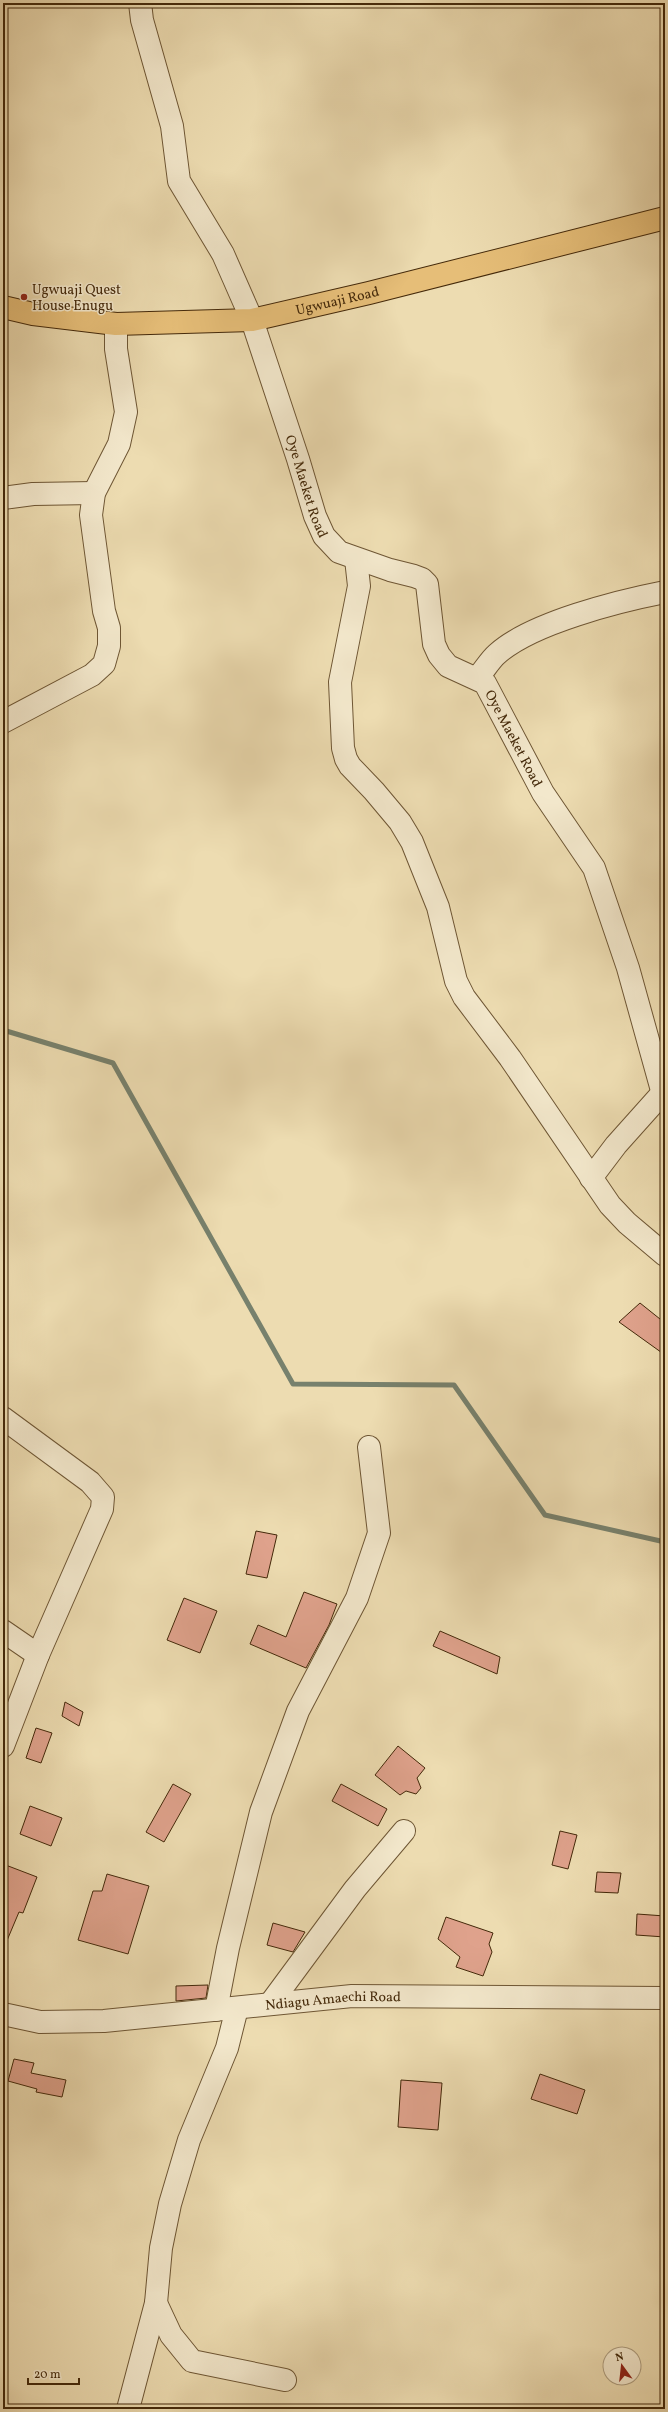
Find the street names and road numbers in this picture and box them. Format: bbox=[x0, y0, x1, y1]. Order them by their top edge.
street label: Ugwuaji Road bbox=[294, 283, 381, 321]
street label: Oye Maeket Road bbox=[280, 433, 332, 541]
street label: Oye Maeket Road bbox=[479, 687, 546, 791]
street label: Ndiagu Amaechi Road bbox=[264, 1988, 401, 2016]

